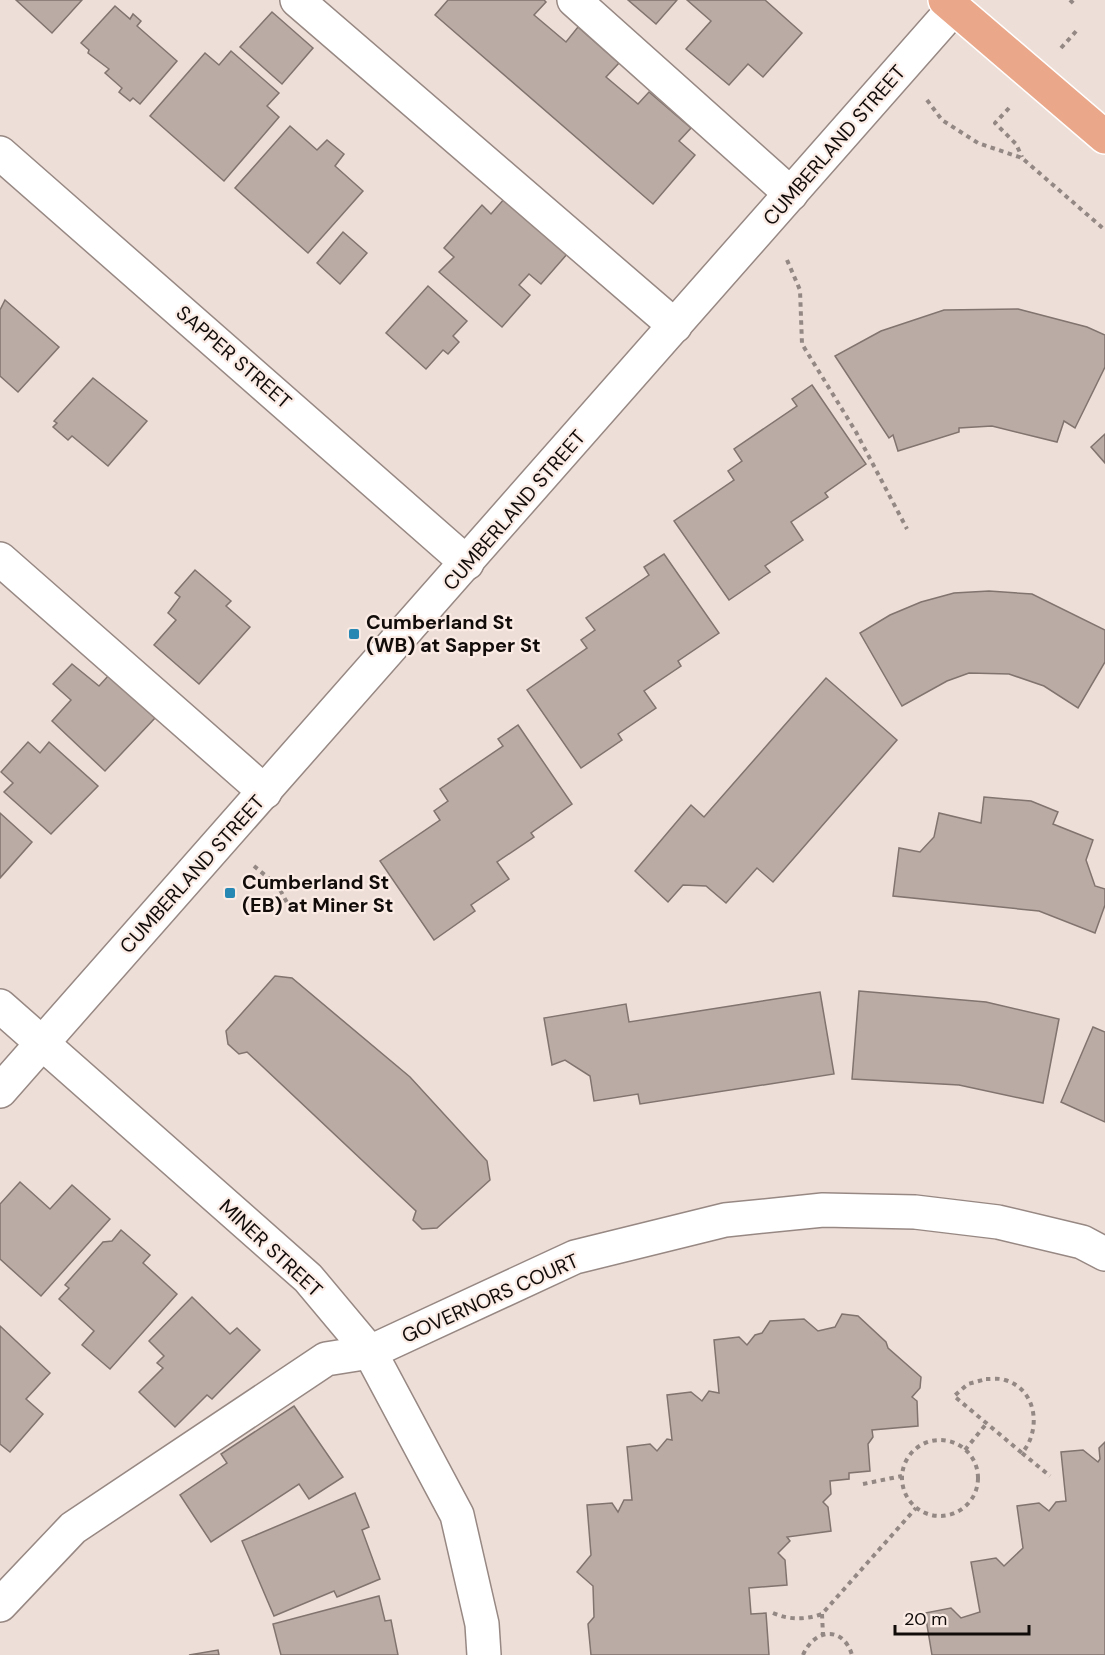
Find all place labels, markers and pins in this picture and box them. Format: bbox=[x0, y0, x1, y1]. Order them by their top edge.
place label: Cumberland St (WB) at Sapper St bbox=[366, 609, 541, 658]
marker: Cumberland St (WB) at Sapper St bbox=[347, 627, 361, 641]
place label: Cumberland St (EB) at Miner St bbox=[242, 869, 393, 918]
marker: Cumberland St (EB) at Miner St bbox=[223, 886, 237, 900]

